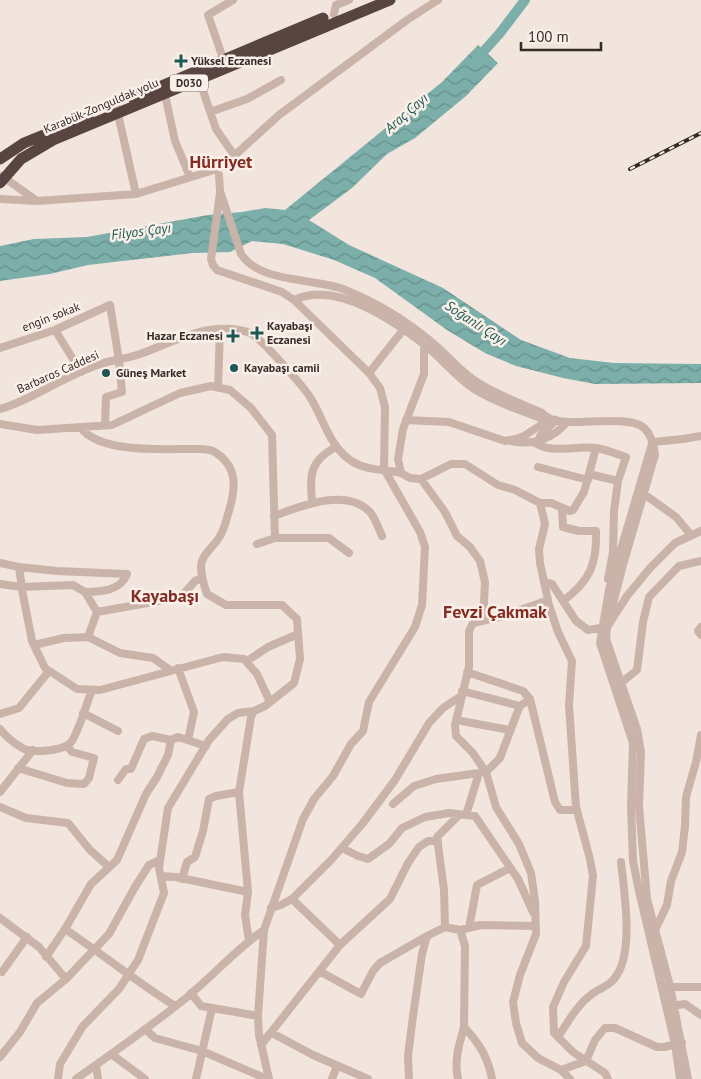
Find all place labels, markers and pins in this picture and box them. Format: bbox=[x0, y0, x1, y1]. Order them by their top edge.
place label: Yüksel Eczanesi bbox=[190, 53, 271, 68]
marker: Yüksel Eczanesi bbox=[175, 55, 187, 67]
place label: Kayabaşı Eczanesi bbox=[267, 318, 313, 347]
marker: Kayabaşı Eczanesi bbox=[251, 327, 263, 339]
place label: Hazar Eczanesi bbox=[147, 328, 223, 343]
marker: Hazar Eczanesi bbox=[227, 330, 239, 342]
place label: Kayabaşı camii bbox=[244, 360, 320, 375]
marker: Kayabaşı camii bbox=[228, 362, 240, 374]
place label: Güneş Market bbox=[116, 365, 187, 380]
marker: Güneş Market bbox=[100, 367, 112, 379]

